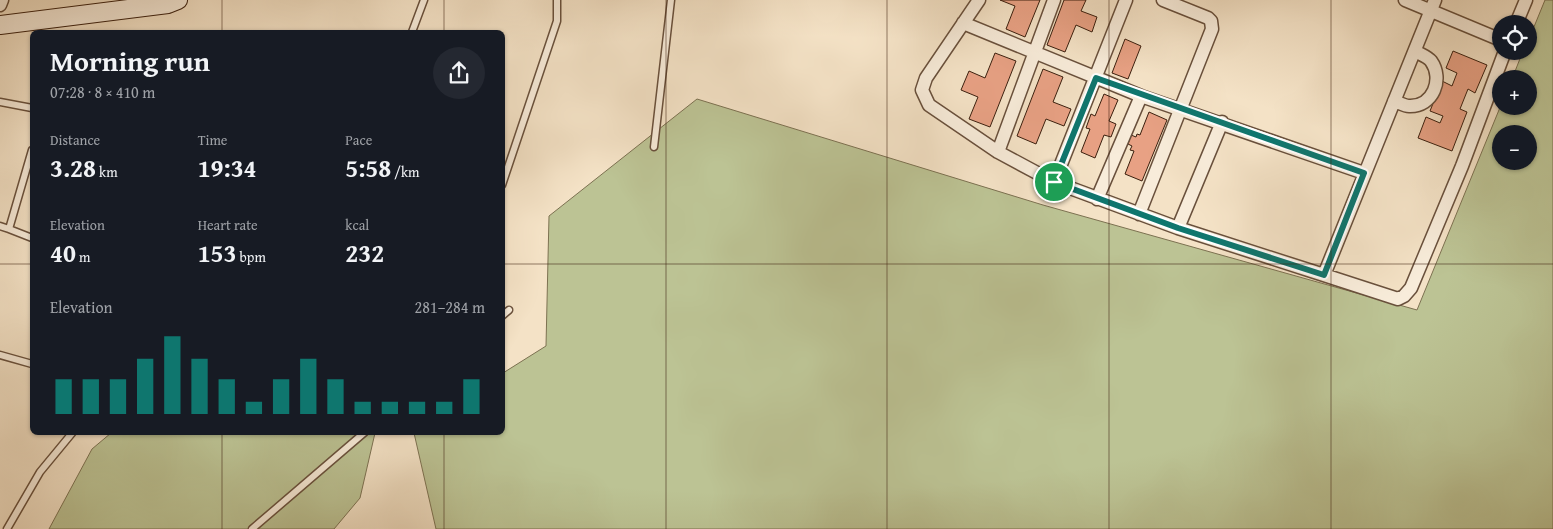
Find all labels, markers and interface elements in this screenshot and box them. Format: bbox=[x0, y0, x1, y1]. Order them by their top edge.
map controls bbox=[1492, 15, 1537, 170]
button: locate bbox=[1492, 15, 1537, 60]
text: Morning run bbox=[50, 40, 210, 81]
button: share bbox=[433, 47, 485, 99]
button: + bbox=[1492, 70, 1537, 115]
text: 07:28 · 8 × 410 m bbox=[50, 80, 155, 104]
button: − bbox=[1492, 125, 1537, 170]
text: Distance bbox=[50, 130, 100, 150]
text: Time bbox=[198, 130, 227, 150]
text: Pace bbox=[345, 130, 372, 150]
text: 3.28 bbox=[50, 150, 96, 186]
text: 19:34 bbox=[198, 150, 257, 186]
text: 5:58 bbox=[345, 150, 391, 186]
pin bbox=[1033, 161, 1075, 203]
text: km bbox=[96, 162, 118, 182]
text: /km bbox=[391, 162, 420, 182]
icon: arrive bbox=[1040, 168, 1068, 196]
text: Elevation bbox=[50, 215, 105, 235]
text: Heart rate bbox=[198, 215, 258, 235]
text: kcal bbox=[345, 215, 369, 235]
text: 40 bbox=[50, 235, 76, 271]
text: 153 bbox=[198, 235, 237, 271]
text: 232 bbox=[345, 235, 384, 271]
text: m bbox=[76, 247, 90, 267]
text: bpm bbox=[237, 247, 266, 267]
text: Elevation bbox=[50, 295, 113, 319]
text: 281–284 m bbox=[415, 295, 485, 319]

